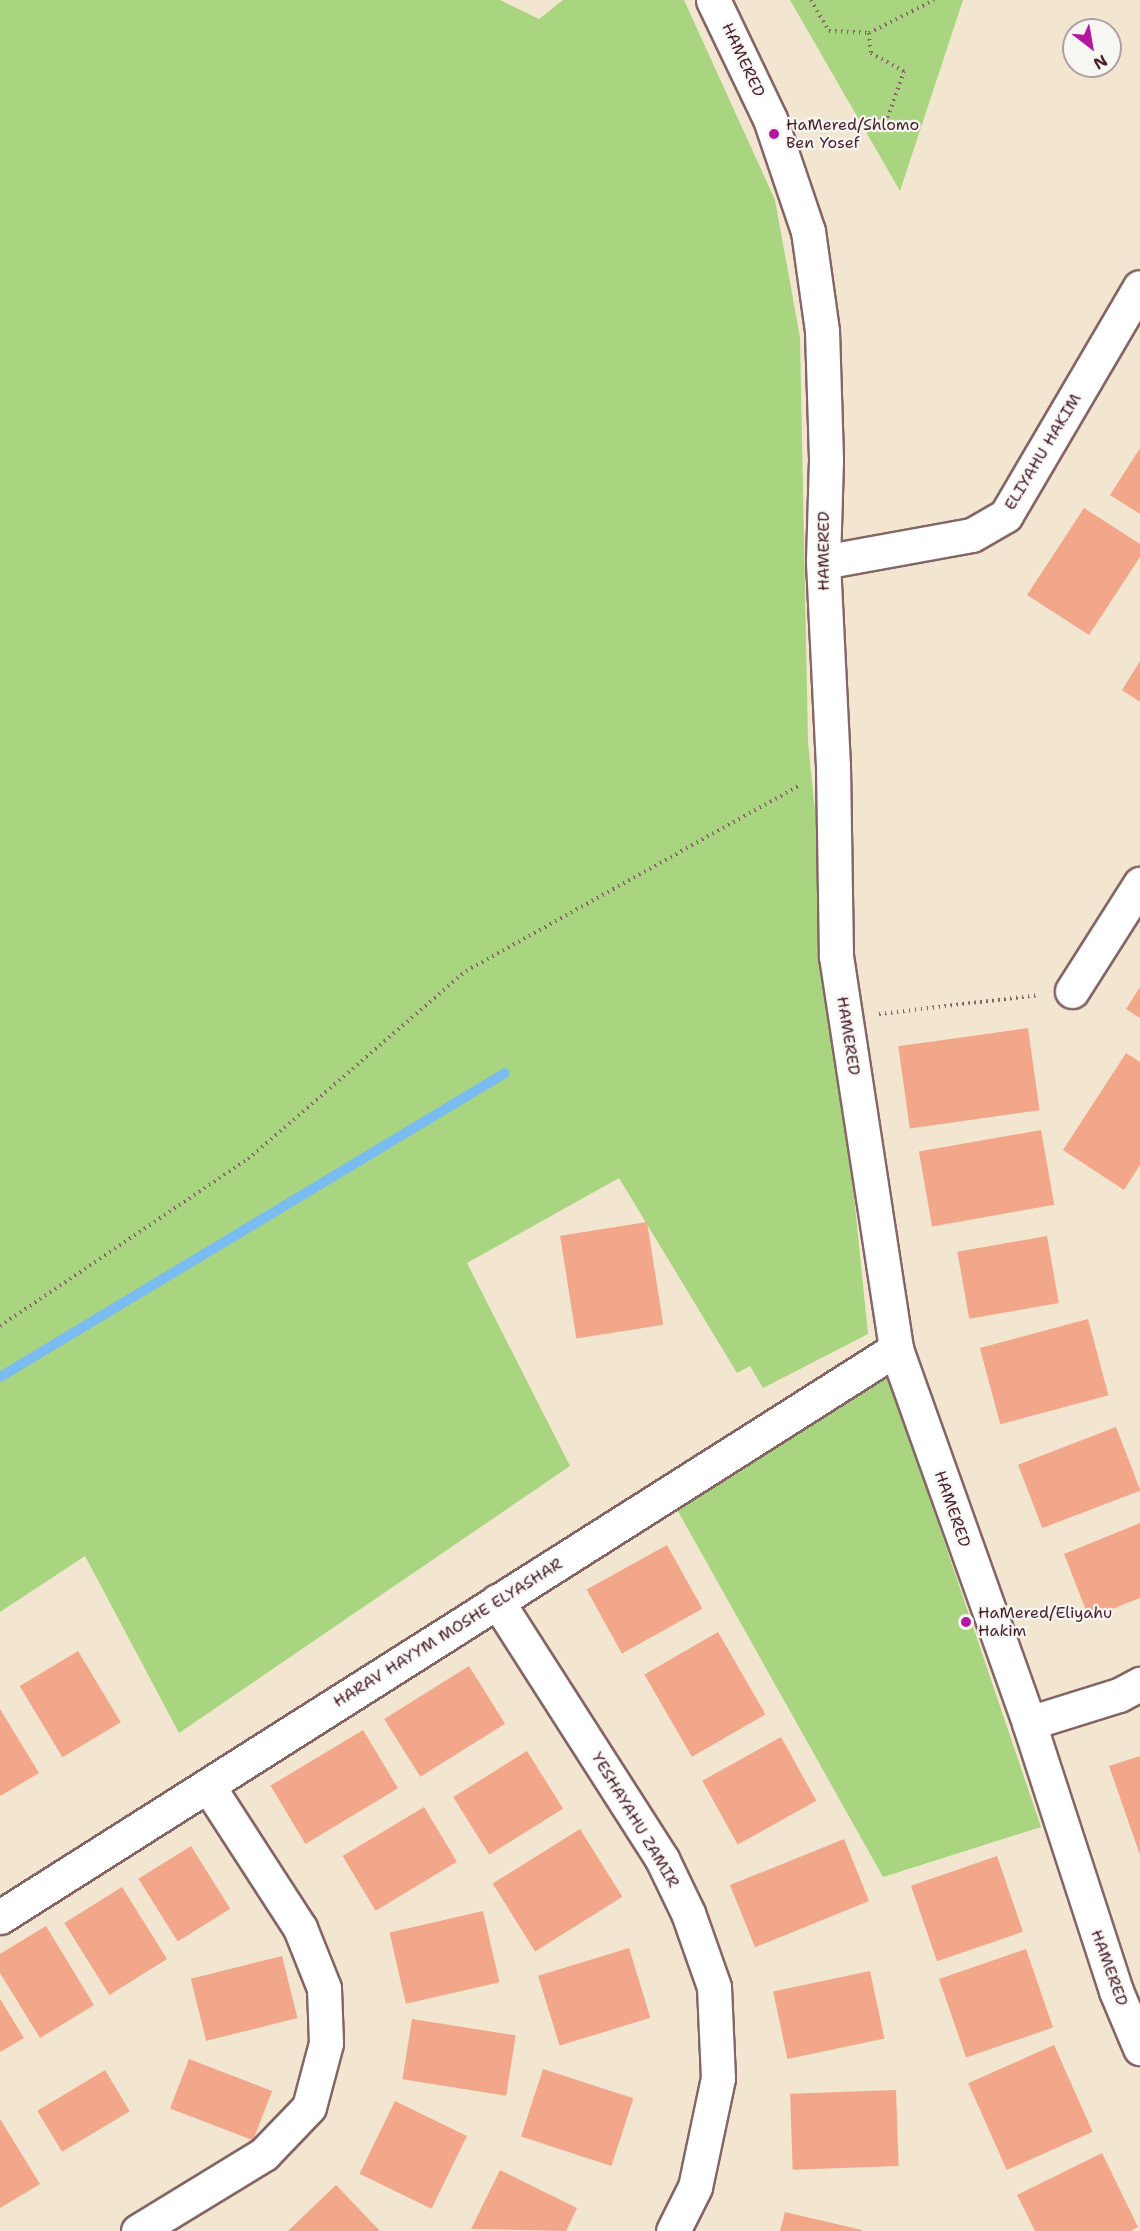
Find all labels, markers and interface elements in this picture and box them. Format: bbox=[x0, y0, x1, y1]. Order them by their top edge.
north arrow bbox=[1062, 18, 1122, 78]
street label: HAMERED bbox=[717, 20, 769, 100]
text: N bbox=[1090, 50, 1111, 74]
place label: HaMered/Shlomo Ben Yosef bbox=[786, 115, 919, 153]
marker: HaMered/Shlomo Ben Yosef bbox=[767, 127, 781, 141]
street label: ELIYAHU HAKIM bbox=[1001, 390, 1085, 514]
street label: HAMERED bbox=[814, 511, 834, 591]
street label: HAMERED bbox=[832, 995, 864, 1077]
street label: HAMERED bbox=[930, 1468, 974, 1550]
street label: HARAV HAYYM MOSHE ELYASHAR bbox=[330, 1554, 566, 1712]
place label: HaMered/Eliyahu Hakim bbox=[978, 1603, 1112, 1641]
marker: HaMered/Eliyahu Hakim bbox=[959, 1615, 973, 1629]
street label: YESHAYAHU ZAMIR bbox=[587, 1749, 683, 1891]
street label: HAMERED bbox=[1086, 1927, 1132, 2009]

